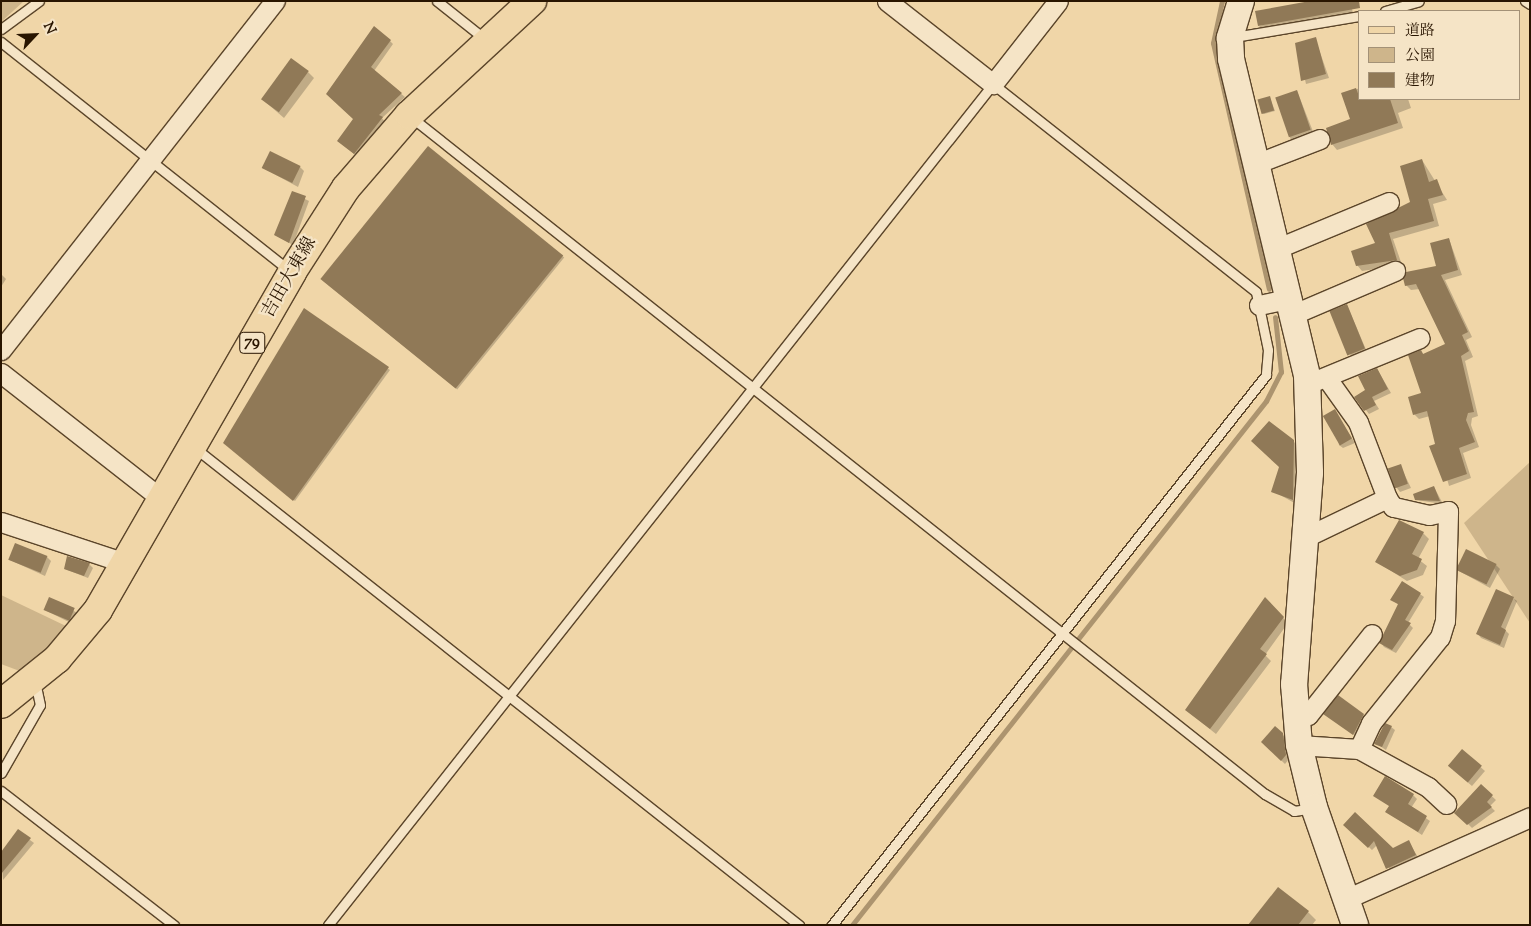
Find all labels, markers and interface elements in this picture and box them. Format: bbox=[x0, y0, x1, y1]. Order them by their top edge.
north arrow bbox=[10, 10, 60, 60]
legend bbox=[1358, 10, 1521, 100]
text: N bbox=[37, 19, 60, 38]
text: 道路 bbox=[1405, 21, 1435, 42]
text: 公園 bbox=[1405, 46, 1435, 67]
text: 建物 bbox=[1405, 71, 1435, 92]
street label: 吉田大東線 bbox=[258, 234, 322, 322]
road number: 79 bbox=[238, 329, 266, 356]

